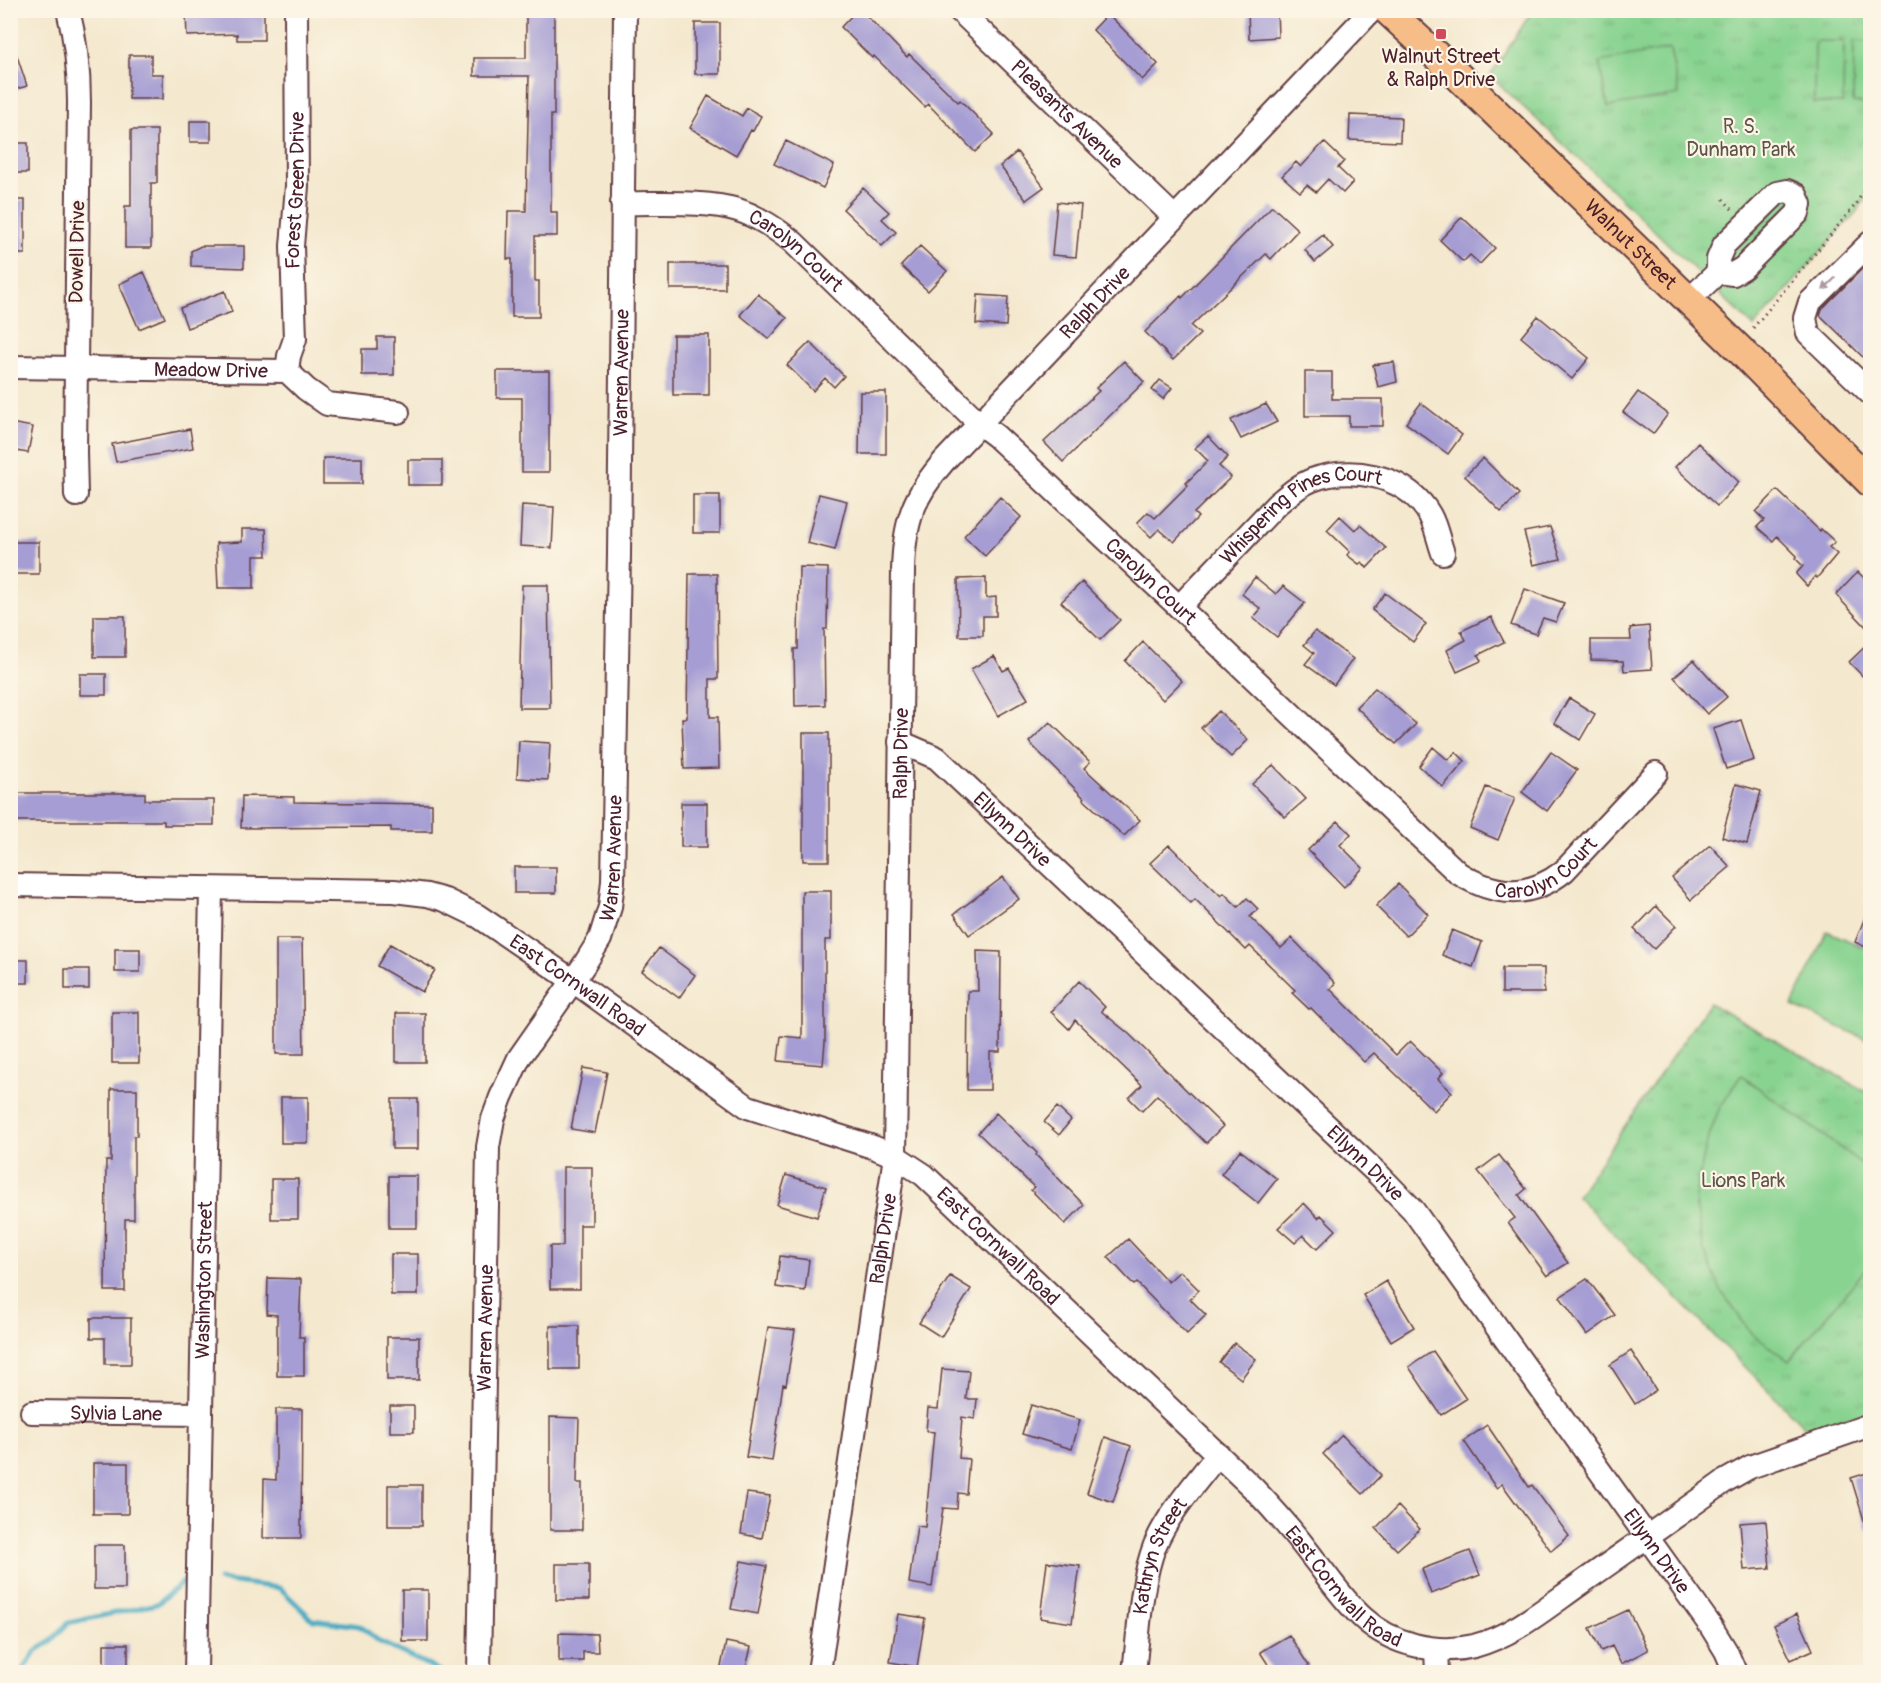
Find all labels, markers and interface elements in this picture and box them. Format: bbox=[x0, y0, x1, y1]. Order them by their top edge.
marker: Walnut Street & Ralph Drive bbox=[1434, 27, 1448, 41]
place label: Walnut Street & Ralph Drive bbox=[1381, 44, 1502, 92]
street label: Pleasants Avenue bbox=[1006, 54, 1129, 174]
street label: Forest Green Drive bbox=[279, 111, 310, 269]
park label: R. S. Dunham Park bbox=[1686, 114, 1796, 162]
street label: Walnut Street bbox=[1579, 193, 1683, 295]
street label: Dowell Drive bbox=[64, 200, 90, 304]
street label: Carolyn Court bbox=[745, 204, 850, 297]
street label: Ralph Drive bbox=[1054, 260, 1135, 344]
one-way arrow bbox=[1821, 277, 1836, 291]
street label: Warren Avenue bbox=[608, 309, 634, 436]
street label: Meadow Drive bbox=[154, 357, 268, 383]
street label: Whispering Pines Court bbox=[1214, 461, 1386, 569]
street label: Carolyn Court bbox=[1100, 532, 1203, 631]
street label: Ralph Drive bbox=[887, 708, 914, 800]
street label: Ellynn Drive bbox=[968, 786, 1057, 872]
street label: Warren Avenue bbox=[594, 795, 627, 925]
street label: Carolyn Court bbox=[1493, 831, 1603, 904]
street label: East Cornwall Road bbox=[505, 929, 651, 1042]
street label: Ellynn Drive bbox=[1322, 1120, 1410, 1206]
park label: Lions Park bbox=[1701, 1168, 1786, 1193]
street label: East Cornwall Road bbox=[932, 1181, 1065, 1310]
street label: Ralph Drive bbox=[864, 1191, 902, 1286]
street label: Washington Street bbox=[189, 1200, 218, 1359]
street label: Warren Avenue bbox=[471, 1264, 498, 1392]
street label: Sylvia Lane bbox=[70, 1400, 162, 1426]
street label: Kathryn Street bbox=[1128, 1492, 1193, 1616]
street label: Ellynn Drive bbox=[1618, 1504, 1696, 1598]
street label: East Cornwall Road bbox=[1280, 1520, 1406, 1653]

